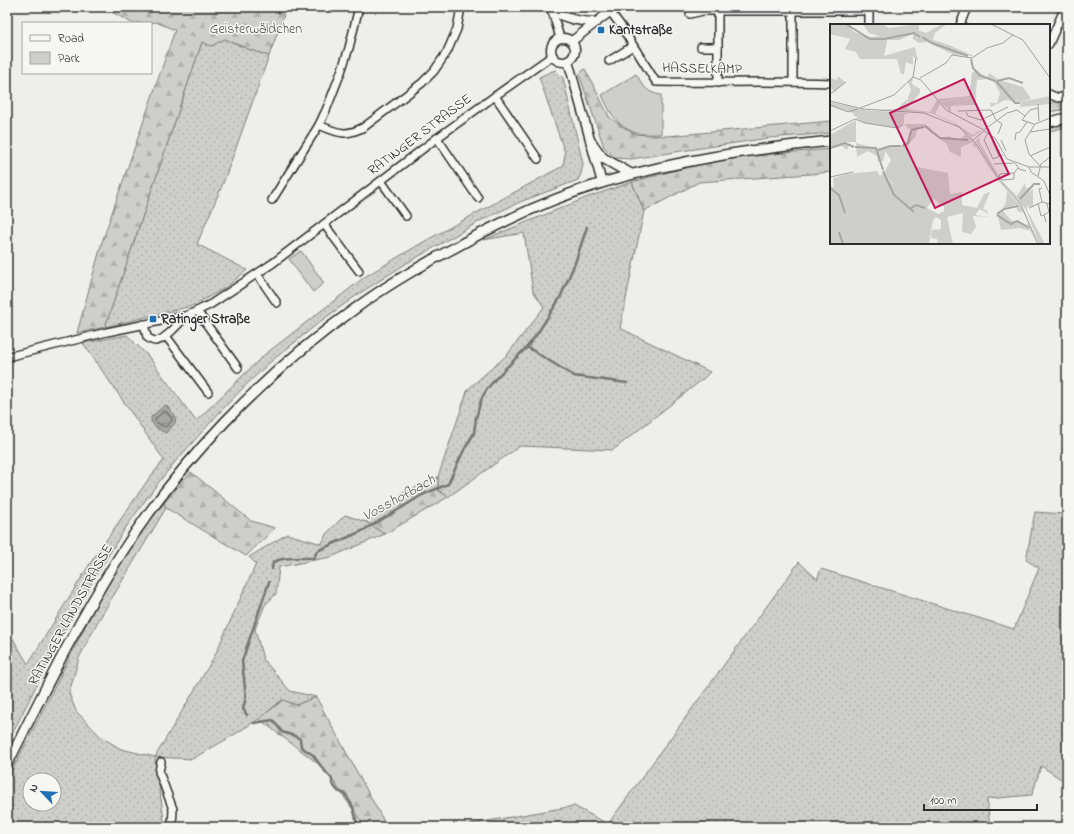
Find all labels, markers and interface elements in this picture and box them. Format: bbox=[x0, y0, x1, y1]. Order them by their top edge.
park label: Geisterwäldchen bbox=[210, 19, 302, 40]
place label: Kantstraße bbox=[609, 20, 673, 41]
legend bbox=[22, 22, 152, 74]
inset map bbox=[830, 24, 1050, 244]
marker: Kantstraße bbox=[596, 25, 606, 35]
text: Road bbox=[58, 30, 84, 48]
text: Park bbox=[58, 50, 80, 68]
street label: HASSELKAMP bbox=[662, 58, 743, 80]
street label: RATINGER STRASSE bbox=[364, 89, 476, 181]
place label: Ratinger Straße bbox=[160, 309, 251, 332]
marker: Ratinger Straße bbox=[148, 314, 158, 324]
water label: Vosshofbach bbox=[359, 468, 440, 527]
street label: RATINGER LANDSTRASSE bbox=[23, 540, 119, 690]
north arrow bbox=[22, 772, 62, 812]
text: N bbox=[25, 781, 43, 795]
scale bar bbox=[924, 786, 1037, 812]
text: 100 m bbox=[930, 792, 957, 810]

